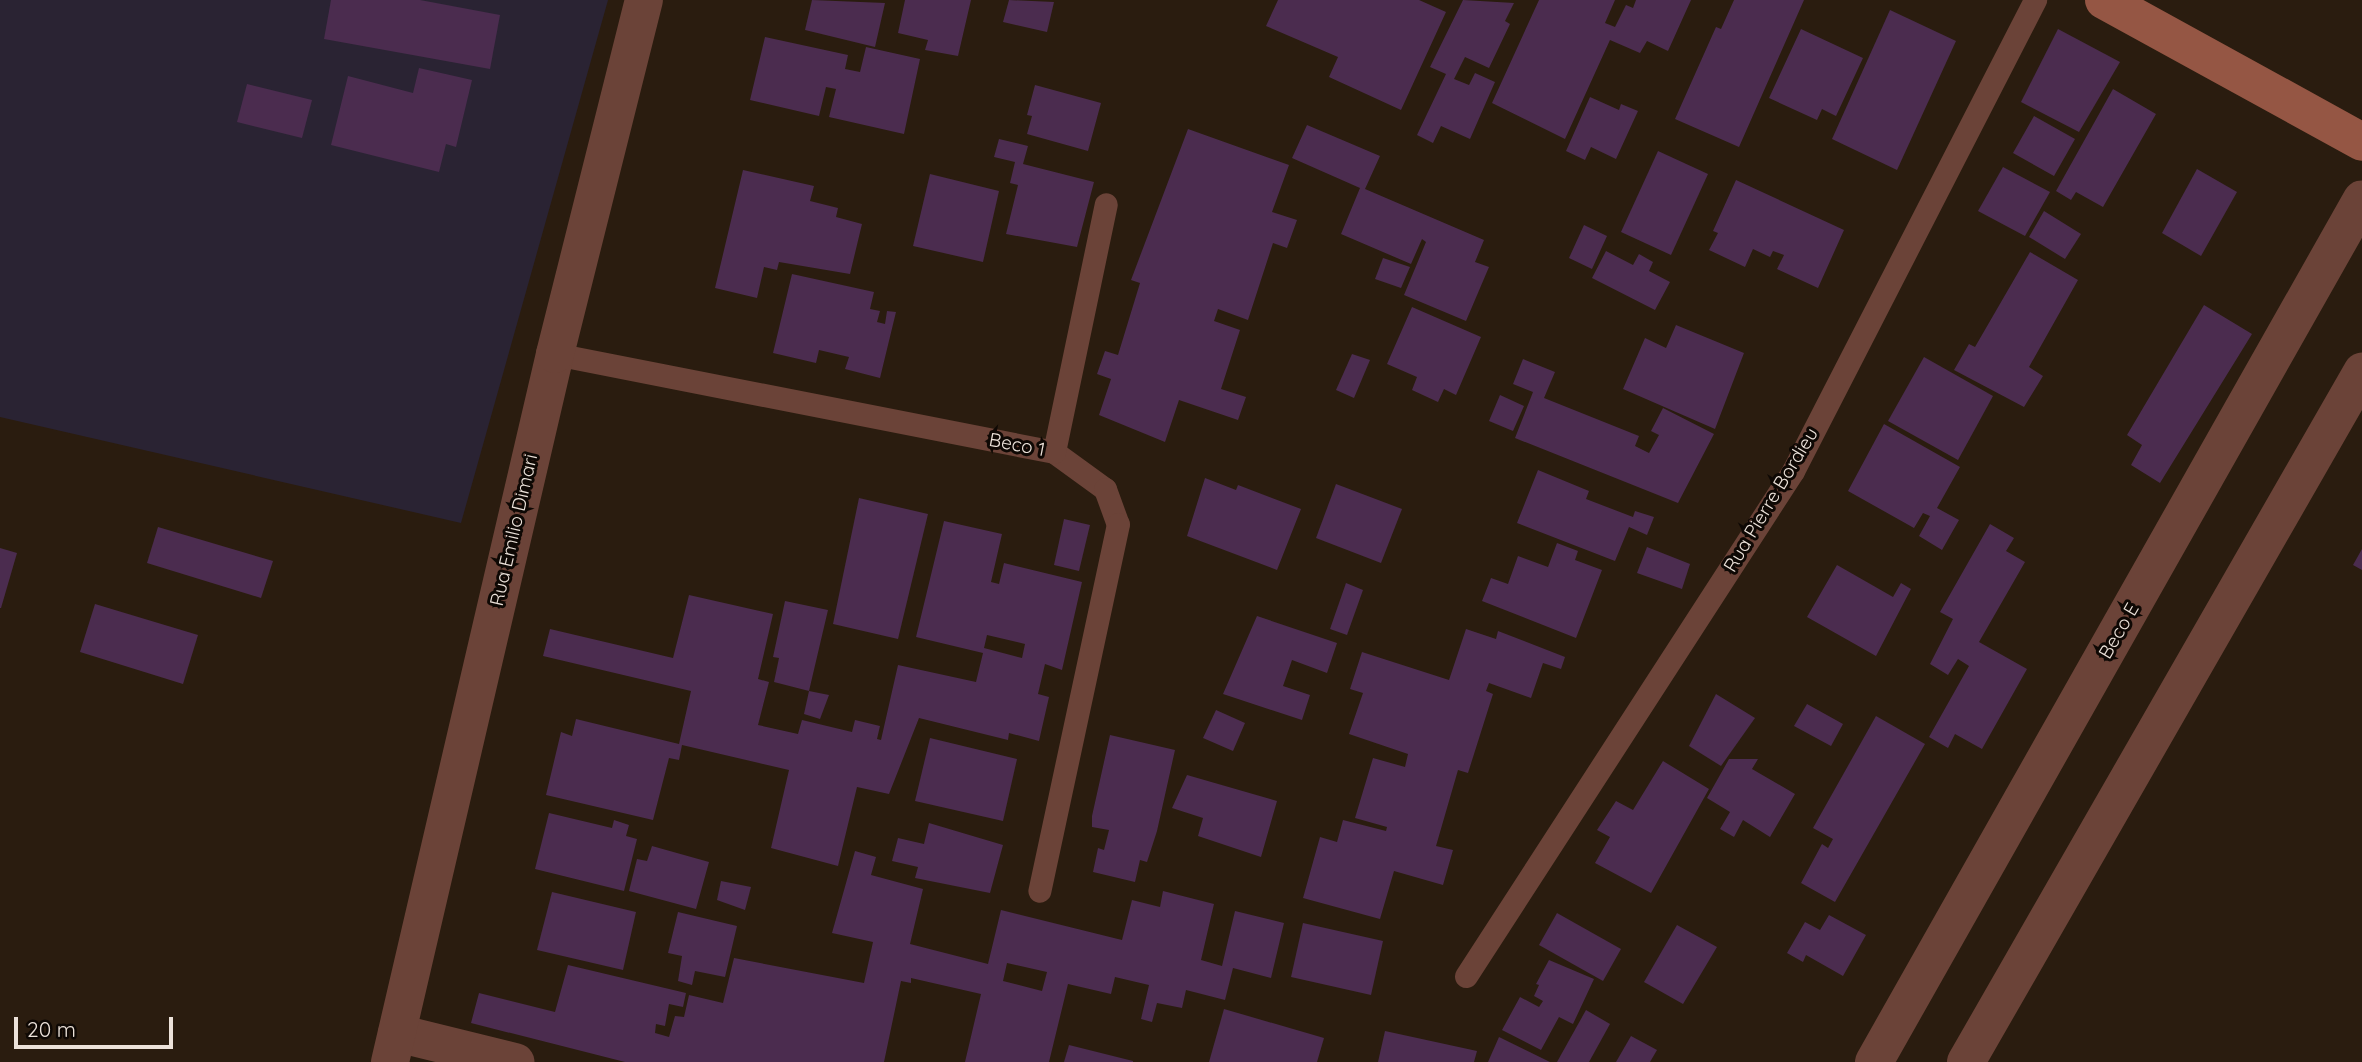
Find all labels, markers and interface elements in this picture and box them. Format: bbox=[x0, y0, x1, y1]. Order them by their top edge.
street label: Rua Pierre Bordieu bbox=[1719, 424, 1823, 576]
street label: Beco 1 bbox=[987, 428, 1047, 462]
street label: Rua Emilio Dimari bbox=[485, 452, 543, 608]
street label: Beco E bbox=[2094, 599, 2144, 663]
scale bar bbox=[18, 1002, 177, 1046]
text: 20 m bbox=[27, 1016, 76, 1042]

